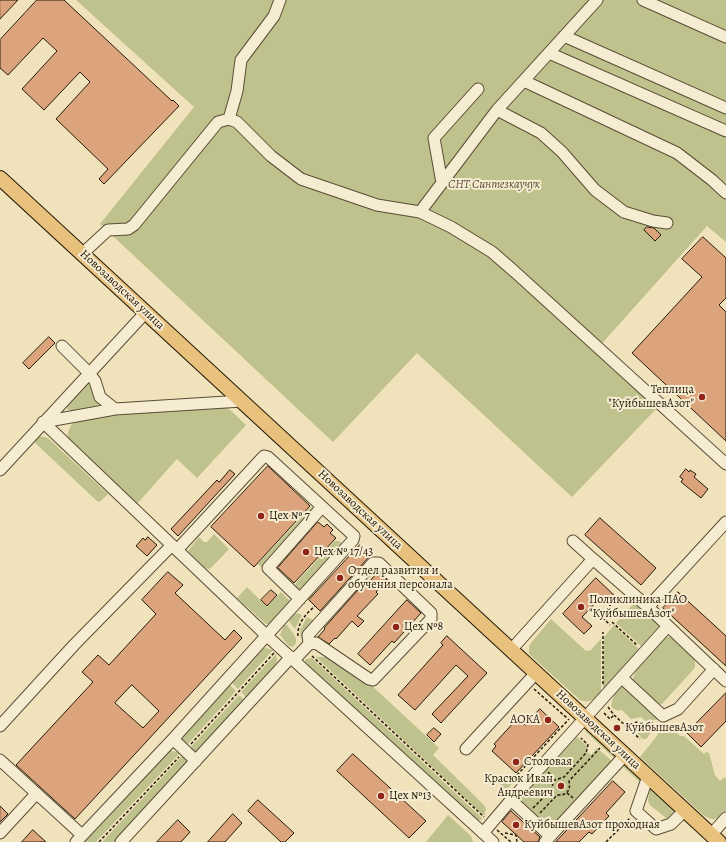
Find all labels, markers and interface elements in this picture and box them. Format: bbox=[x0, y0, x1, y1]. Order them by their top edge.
park label: СНТ Синтезкаучук bbox=[448, 178, 540, 192]
street label: Новозаводская улица bbox=[77, 247, 167, 333]
place label: Теплица "КуйбышевАзот" bbox=[608, 383, 694, 411]
marker: Теплица "КуйбышевАзот" bbox=[697, 392, 707, 402]
street label: Новозаводская улица bbox=[315, 467, 405, 553]
place label: Цех № 7 bbox=[269, 509, 310, 523]
marker: Цех № 7 bbox=[256, 511, 266, 521]
place label: Цех № 17/43 bbox=[314, 545, 373, 559]
marker: Цех № 17/43 bbox=[301, 547, 311, 557]
place label: Отдел развития и обучения персонала bbox=[348, 564, 453, 592]
marker: Отдел развития и обучения персонала bbox=[335, 573, 345, 583]
place label: Поликлиника ПАО "КуйбышевАзот" bbox=[589, 593, 687, 621]
marker: Поликлиника ПАО "КуйбышевАзот" bbox=[576, 602, 586, 612]
place label: Цех №8 bbox=[404, 620, 443, 634]
marker: Цех №8 bbox=[391, 622, 401, 632]
street label: Новозаводская улица bbox=[553, 687, 643, 773]
place label: АОКА bbox=[510, 713, 540, 727]
marker: АОКА bbox=[543, 715, 553, 725]
place label: КуйбышевАзот bbox=[625, 721, 704, 735]
marker: КуйбышевАзот bbox=[612, 723, 622, 733]
place label: Столовая bbox=[524, 755, 572, 769]
marker: Столовая bbox=[511, 757, 521, 767]
place label: Красюк Иван Андреевич bbox=[484, 772, 553, 800]
marker: Красюк Иван Андреевич bbox=[556, 781, 566, 791]
place label: Цех №13 bbox=[389, 789, 432, 803]
marker: Цех №13 bbox=[376, 791, 386, 801]
place label: КуйбышевАзот проходная bbox=[524, 818, 660, 832]
marker: КуйбышевАзот проходная bbox=[511, 820, 521, 830]

